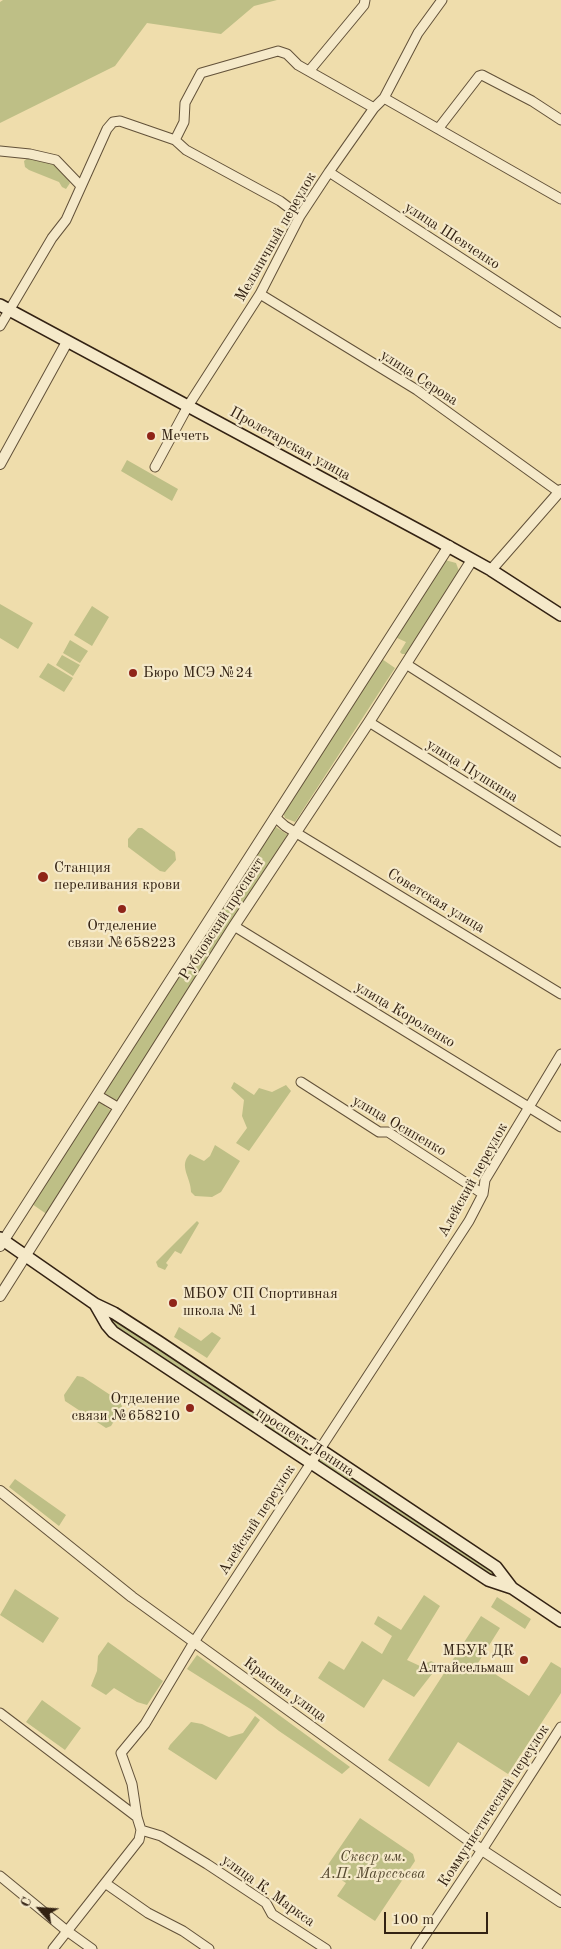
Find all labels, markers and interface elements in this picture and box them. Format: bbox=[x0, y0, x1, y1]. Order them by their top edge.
street label: Мельничный переулок bbox=[231, 169, 321, 305]
street label: улица Шевченко bbox=[401, 198, 503, 274]
street label: улица Серова bbox=[377, 346, 461, 410]
street label: Пролетарская улица bbox=[226, 403, 354, 485]
place label: Мечеть bbox=[161, 427, 209, 445]
marker: Мечеть bbox=[145, 430, 157, 442]
place label: Бюро МСЭ №24 bbox=[143, 664, 253, 682]
marker: Бюро МСЭ №24 bbox=[127, 667, 139, 679]
street label: улица Пушкина bbox=[423, 736, 521, 806]
street label: Рубцовский проспект bbox=[176, 854, 268, 984]
place label: Станция переливания крови bbox=[54, 859, 180, 894]
street label: Советская улица bbox=[384, 865, 488, 937]
marker: Станция переливания крови bbox=[36, 870, 50, 884]
marker: Отделение связи №658223 bbox=[116, 903, 128, 915]
place label: Отделение связи №658223 bbox=[68, 917, 176, 952]
street label: улица Короленко bbox=[352, 978, 458, 1052]
street label: улица Осипенко bbox=[349, 1092, 449, 1160]
street label: Алейский переулок bbox=[434, 1120, 512, 1240]
place label: МБОУ СП Спортивная школа № 1 bbox=[183, 1285, 338, 1320]
marker: МБОУ СП Спортивная школа № 1 bbox=[167, 1297, 179, 1309]
place label: Отделение связи №658210 bbox=[71, 1390, 180, 1425]
marker: Отделение связи №658210 bbox=[184, 1402, 196, 1414]
street label: проспект Ленина bbox=[252, 1403, 358, 1481]
street label: Алейский переулок bbox=[215, 1461, 299, 1579]
place label: МБУК ДК Алтайсельмаш bbox=[418, 1642, 514, 1677]
street label: Красная улица bbox=[240, 1654, 330, 1726]
marker: МБУК ДК Алтайсельмаш bbox=[518, 1654, 530, 1666]
street label: Коммунистический переулок bbox=[435, 1722, 553, 1890]
park label: Сквер им. А.П. Маресьева bbox=[321, 1848, 425, 1883]
street label: улица К. Маркса bbox=[218, 1851, 318, 1931]
north arrow bbox=[15, 1884, 65, 1934]
text: С bbox=[18, 1895, 35, 1910]
scale bar bbox=[386, 1902, 490, 1934]
text: 100 m bbox=[392, 1913, 434, 1928]

